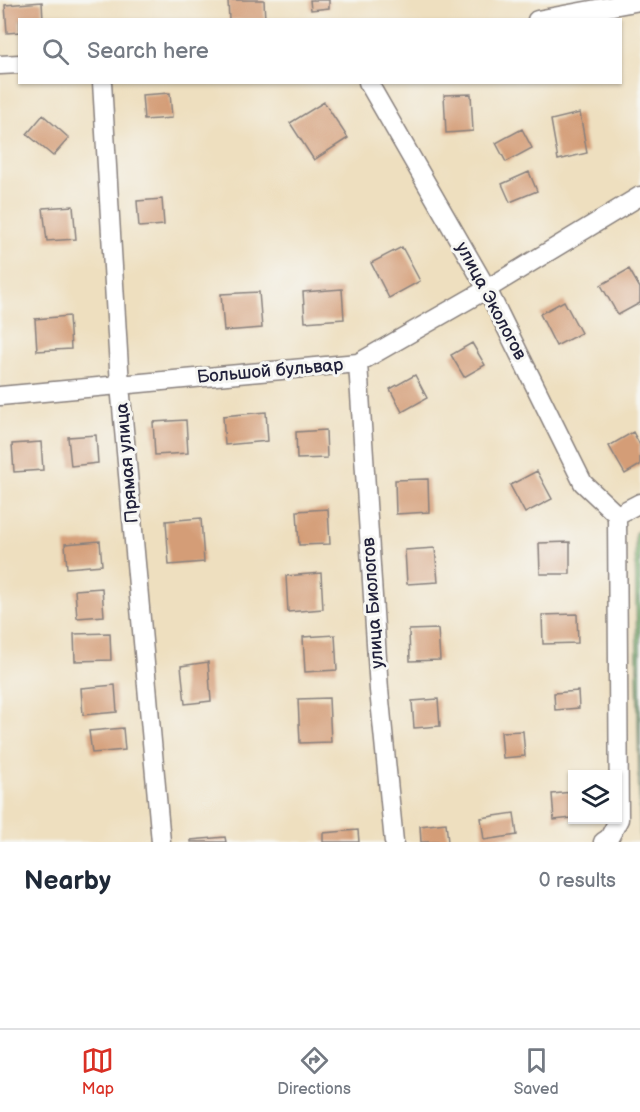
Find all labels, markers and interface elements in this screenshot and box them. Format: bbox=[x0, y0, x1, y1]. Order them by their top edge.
search box bbox=[18, 18, 622, 84]
icon: search bbox=[39, 35, 72, 68]
text: Search here bbox=[87, 38, 209, 65]
street label: улица Экологов bbox=[451, 239, 531, 364]
street label: Большой бульвар bbox=[196, 354, 344, 388]
street label: Прямая улица bbox=[111, 402, 143, 524]
street label: улица Биологов bbox=[358, 536, 388, 669]
map controls bbox=[568, 770, 622, 824]
button: layers bbox=[568, 770, 622, 824]
text: Nearby bbox=[24, 866, 111, 897]
text: 0 results bbox=[539, 869, 616, 893]
tab: Map bbox=[81, 1044, 114, 1099]
tab: Directions bbox=[277, 1044, 351, 1099]
tab: Saved bbox=[514, 1044, 559, 1099]

